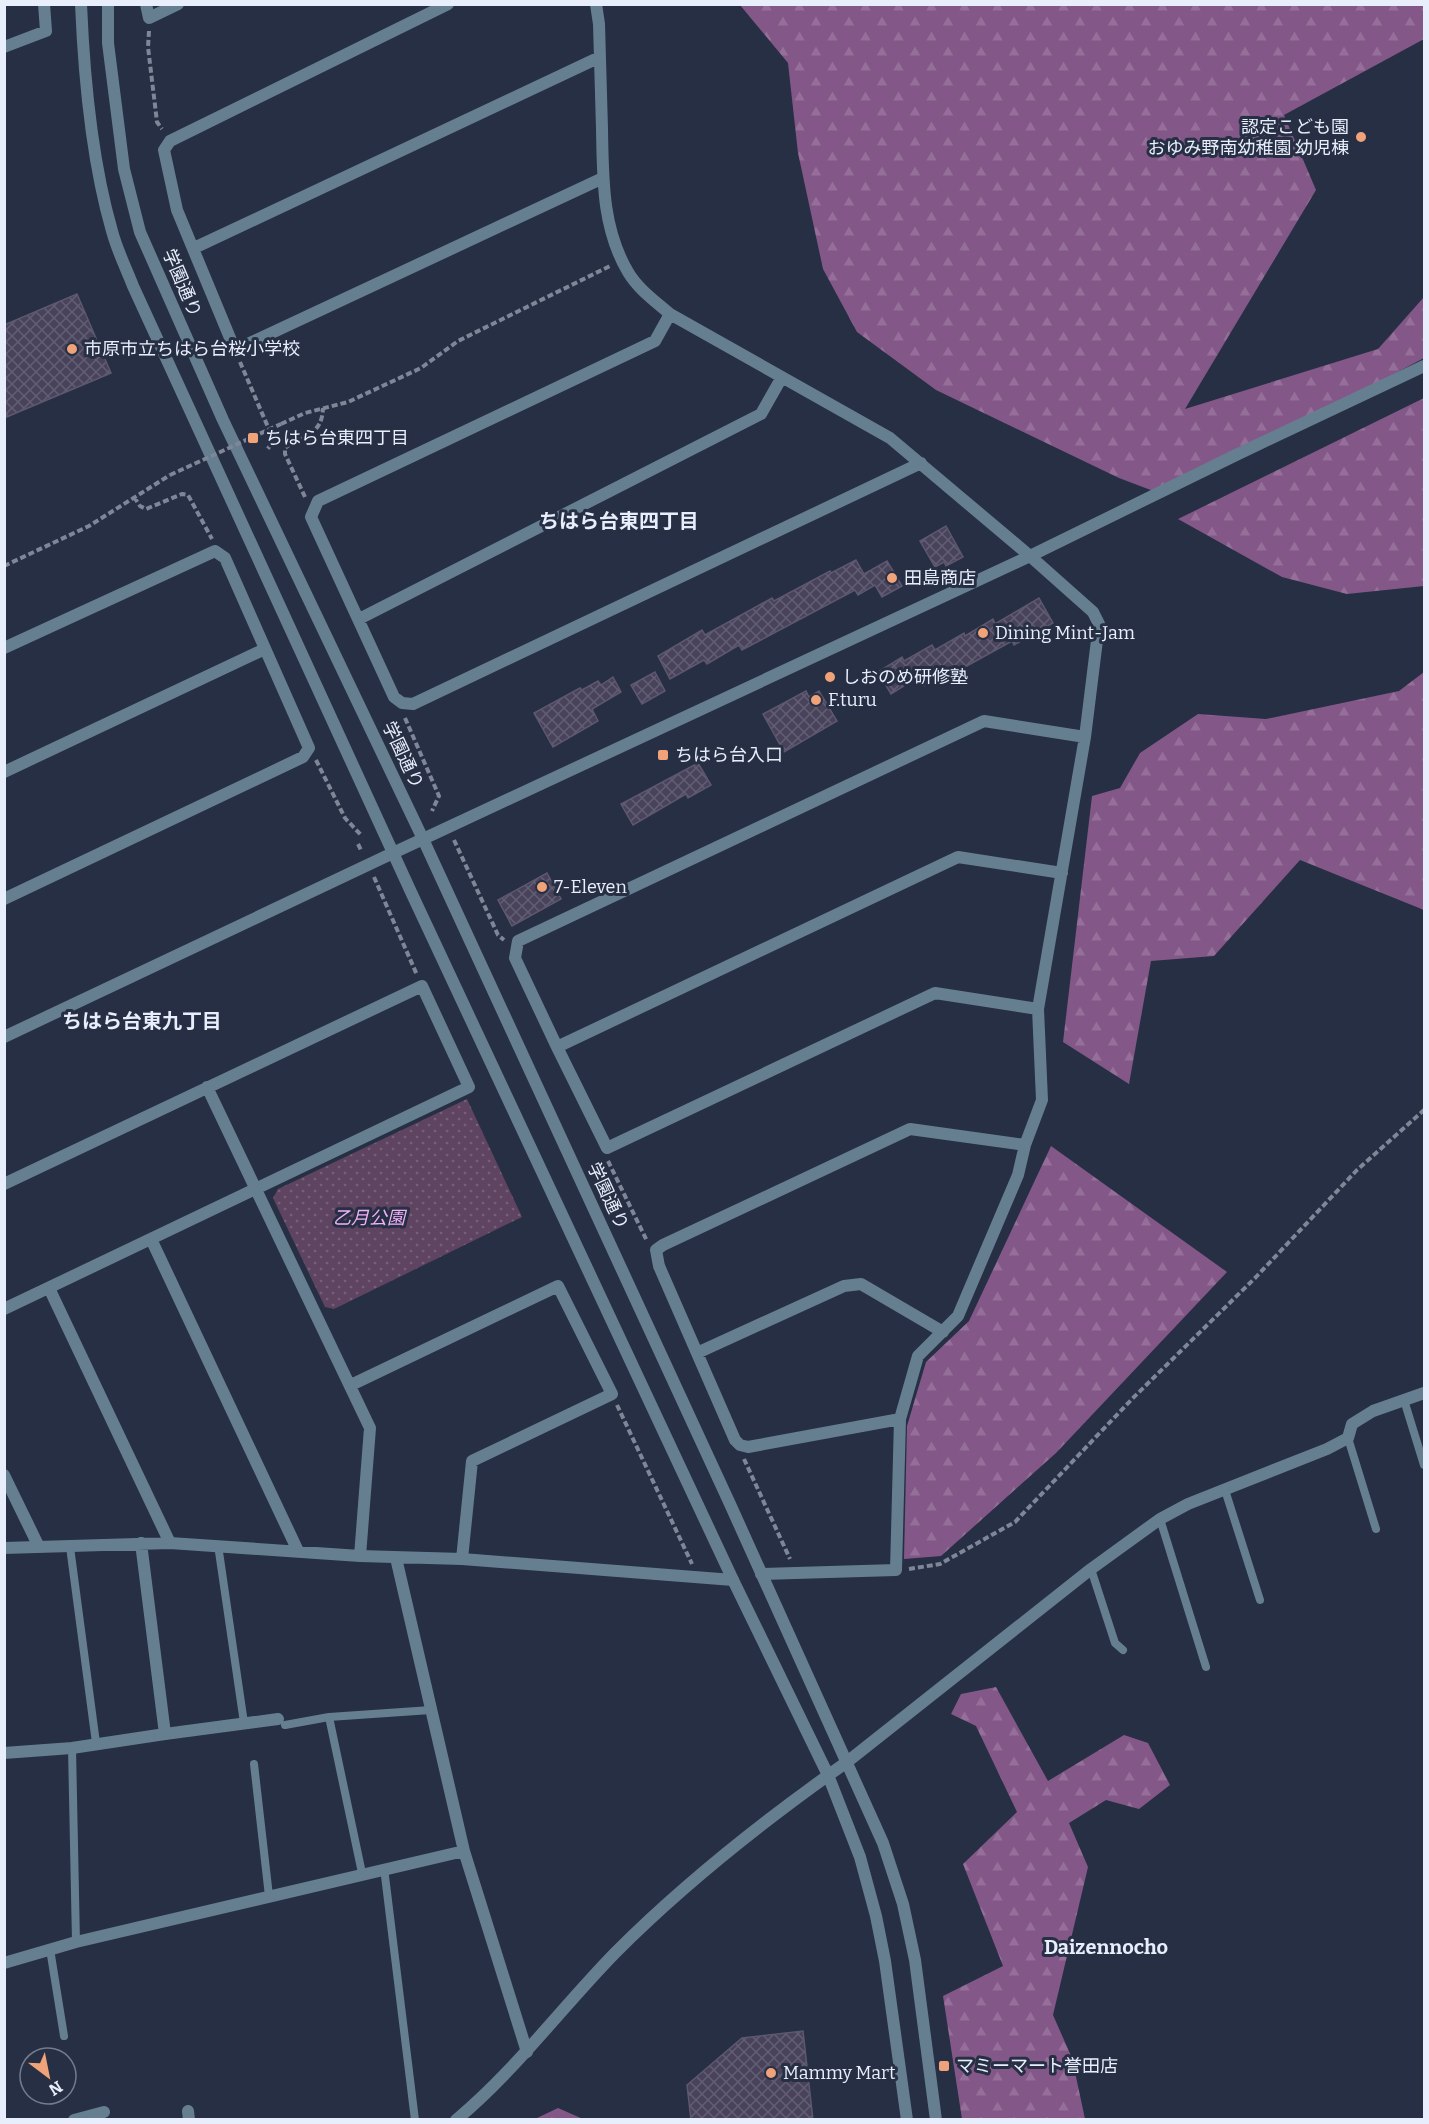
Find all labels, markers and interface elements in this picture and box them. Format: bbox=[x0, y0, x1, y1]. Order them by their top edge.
place label: 認定こども園 おゆみ野南幼稚園 幼児棟 bbox=[1147, 116, 1349, 159]
marker: 認定こども園 おゆみ野南幼稚園 幼児棟 bbox=[1354, 130, 1368, 144]
street label: 学園通り bbox=[158, 246, 206, 320]
place label: 市原市立ちはら台桜小学校 bbox=[84, 338, 300, 360]
marker: 市原市立ちはら台桜小学校 bbox=[65, 342, 79, 356]
place label: ちはら台東四丁目 bbox=[265, 427, 409, 449]
marker: ちはら台東四丁目 bbox=[246, 431, 260, 445]
district label: ちはら台東四丁目 bbox=[539, 509, 699, 533]
place label: 田島商店 bbox=[904, 567, 976, 589]
marker: 田島商店 bbox=[885, 571, 899, 585]
place label: Dining Mint-Jam bbox=[995, 622, 1135, 644]
marker: Dining Mint-Jam bbox=[976, 626, 990, 640]
place label: しおのめ研修塾 bbox=[842, 666, 968, 688]
marker: しおのめ研修塾 bbox=[823, 670, 837, 684]
place label: F.turu bbox=[828, 689, 877, 711]
marker: F.turu bbox=[809, 693, 823, 707]
street label: 学園通り bbox=[378, 718, 428, 792]
place label: ちはら台入口 bbox=[675, 744, 783, 766]
marker: ちはら台入口 bbox=[656, 748, 670, 762]
place label: 7-Eleven bbox=[554, 876, 627, 898]
marker: 7-Eleven bbox=[535, 880, 549, 894]
district label: ちはら台東九丁目 bbox=[62, 1009, 222, 1033]
street label: 学園通り bbox=[583, 1159, 633, 1233]
park label: 乙月公園 bbox=[333, 1207, 408, 1229]
district label: Daizennocho bbox=[1044, 1935, 1168, 1959]
north arrow bbox=[18, 2046, 78, 2106]
place label: マミーマート誉田店 bbox=[956, 2055, 1118, 2077]
marker: マミーマート誉田店 bbox=[937, 2059, 951, 2073]
place label: Mammy Mart bbox=[783, 2062, 896, 2084]
marker: Mammy Mart bbox=[764, 2066, 778, 2080]
text: N bbox=[45, 2077, 66, 2100]

